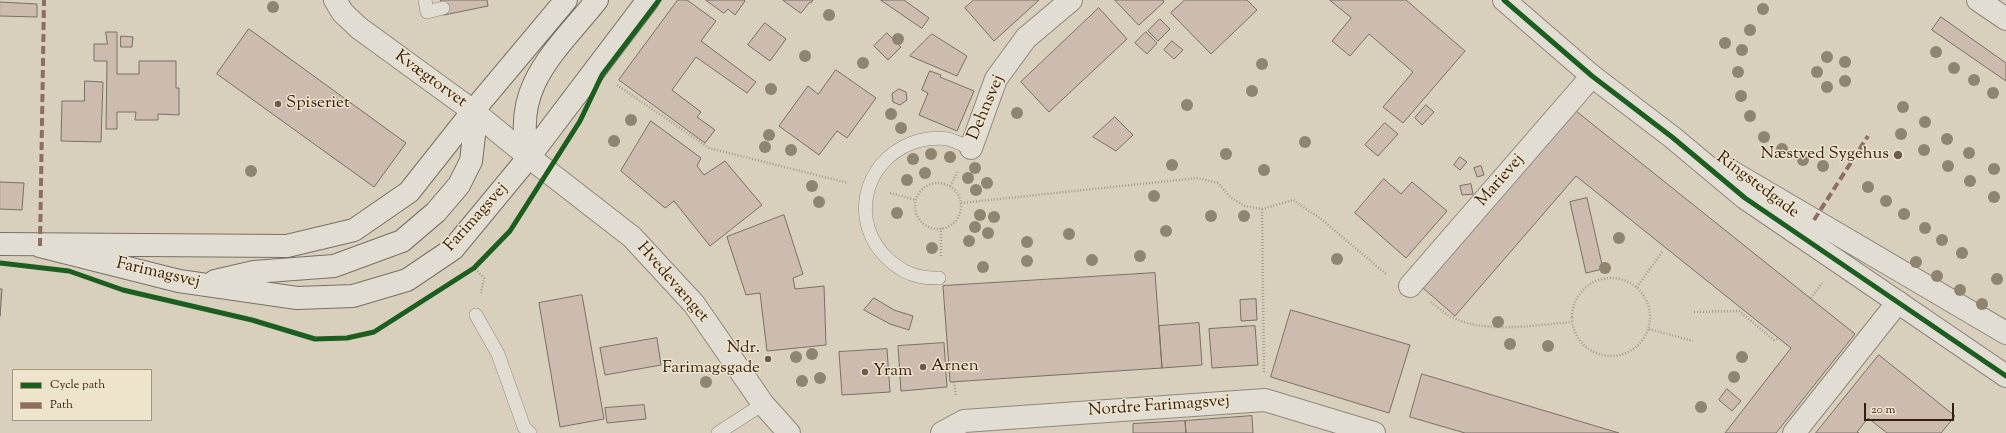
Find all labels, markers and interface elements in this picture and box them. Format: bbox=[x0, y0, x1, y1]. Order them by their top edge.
street label: Kvægtorvet bbox=[390, 47, 470, 113]
street label: Dehnsvej bbox=[964, 72, 1010, 144]
place label: Spiseriet bbox=[286, 94, 350, 114]
marker: Spiseriet bbox=[273, 99, 283, 109]
place label: Næstved Sygehus bbox=[1761, 145, 1889, 165]
street label: Ringstedgade bbox=[1712, 148, 1802, 224]
marker: Næstved Sygehus bbox=[1892, 149, 1904, 161]
street label: Marievej bbox=[1473, 151, 1529, 211]
street label: Farimagsvej bbox=[441, 179, 513, 257]
street label: Hvedevænget bbox=[632, 239, 712, 327]
street label: Farimagsvej bbox=[114, 254, 202, 294]
place label: Ndr. Farimagsgade bbox=[662, 339, 760, 379]
marker: Ndr. Farimagsgade bbox=[763, 354, 773, 364]
place label: Arnen bbox=[931, 357, 979, 377]
place label: Yram bbox=[873, 362, 912, 382]
marker: Arnen bbox=[918, 362, 928, 372]
marker: Yram bbox=[860, 367, 870, 377]
legend bbox=[12, 369, 152, 421]
text: Cycle path bbox=[50, 376, 105, 394]
street label: Nordre Farimagsvej bbox=[1088, 392, 1230, 422]
scale bar bbox=[1866, 395, 1956, 421]
text: Path bbox=[50, 396, 73, 414]
text: 20 m bbox=[1871, 401, 1895, 419]

